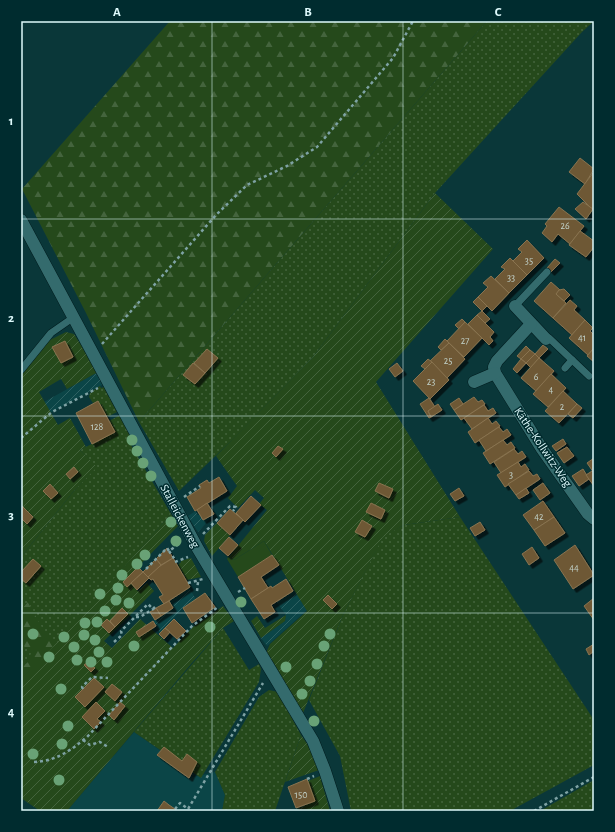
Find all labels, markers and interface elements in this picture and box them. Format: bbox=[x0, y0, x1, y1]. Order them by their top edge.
text: A bbox=[113, 6, 121, 19]
text: B bbox=[304, 6, 312, 19]
text: C bbox=[495, 6, 502, 19]
text: 1 bbox=[9, 115, 13, 128]
house number: 26 bbox=[560, 221, 570, 231]
house number: 35 bbox=[525, 256, 533, 266]
house number: 33 bbox=[507, 273, 515, 283]
text: 2 bbox=[8, 312, 14, 325]
house number: 41 bbox=[578, 333, 586, 343]
house number: 27 bbox=[461, 336, 469, 346]
house number: 25 bbox=[444, 356, 452, 366]
house number: 6 bbox=[534, 372, 539, 382]
house number: 23 bbox=[427, 377, 435, 387]
house number: 4 bbox=[549, 385, 554, 395]
house number: 2 bbox=[560, 402, 565, 412]
street label: Käthe-Kollwitz-Weg bbox=[512, 405, 574, 489]
house number: 128 bbox=[91, 422, 104, 432]
house number: 3 bbox=[509, 470, 513, 480]
street label: Stalleickenweg bbox=[158, 482, 202, 550]
text: 3 bbox=[8, 509, 14, 522]
house number: 42 bbox=[534, 512, 544, 522]
house number: 44 bbox=[569, 563, 579, 573]
text: 4 bbox=[8, 706, 15, 719]
house number: 150 bbox=[295, 790, 307, 800]

